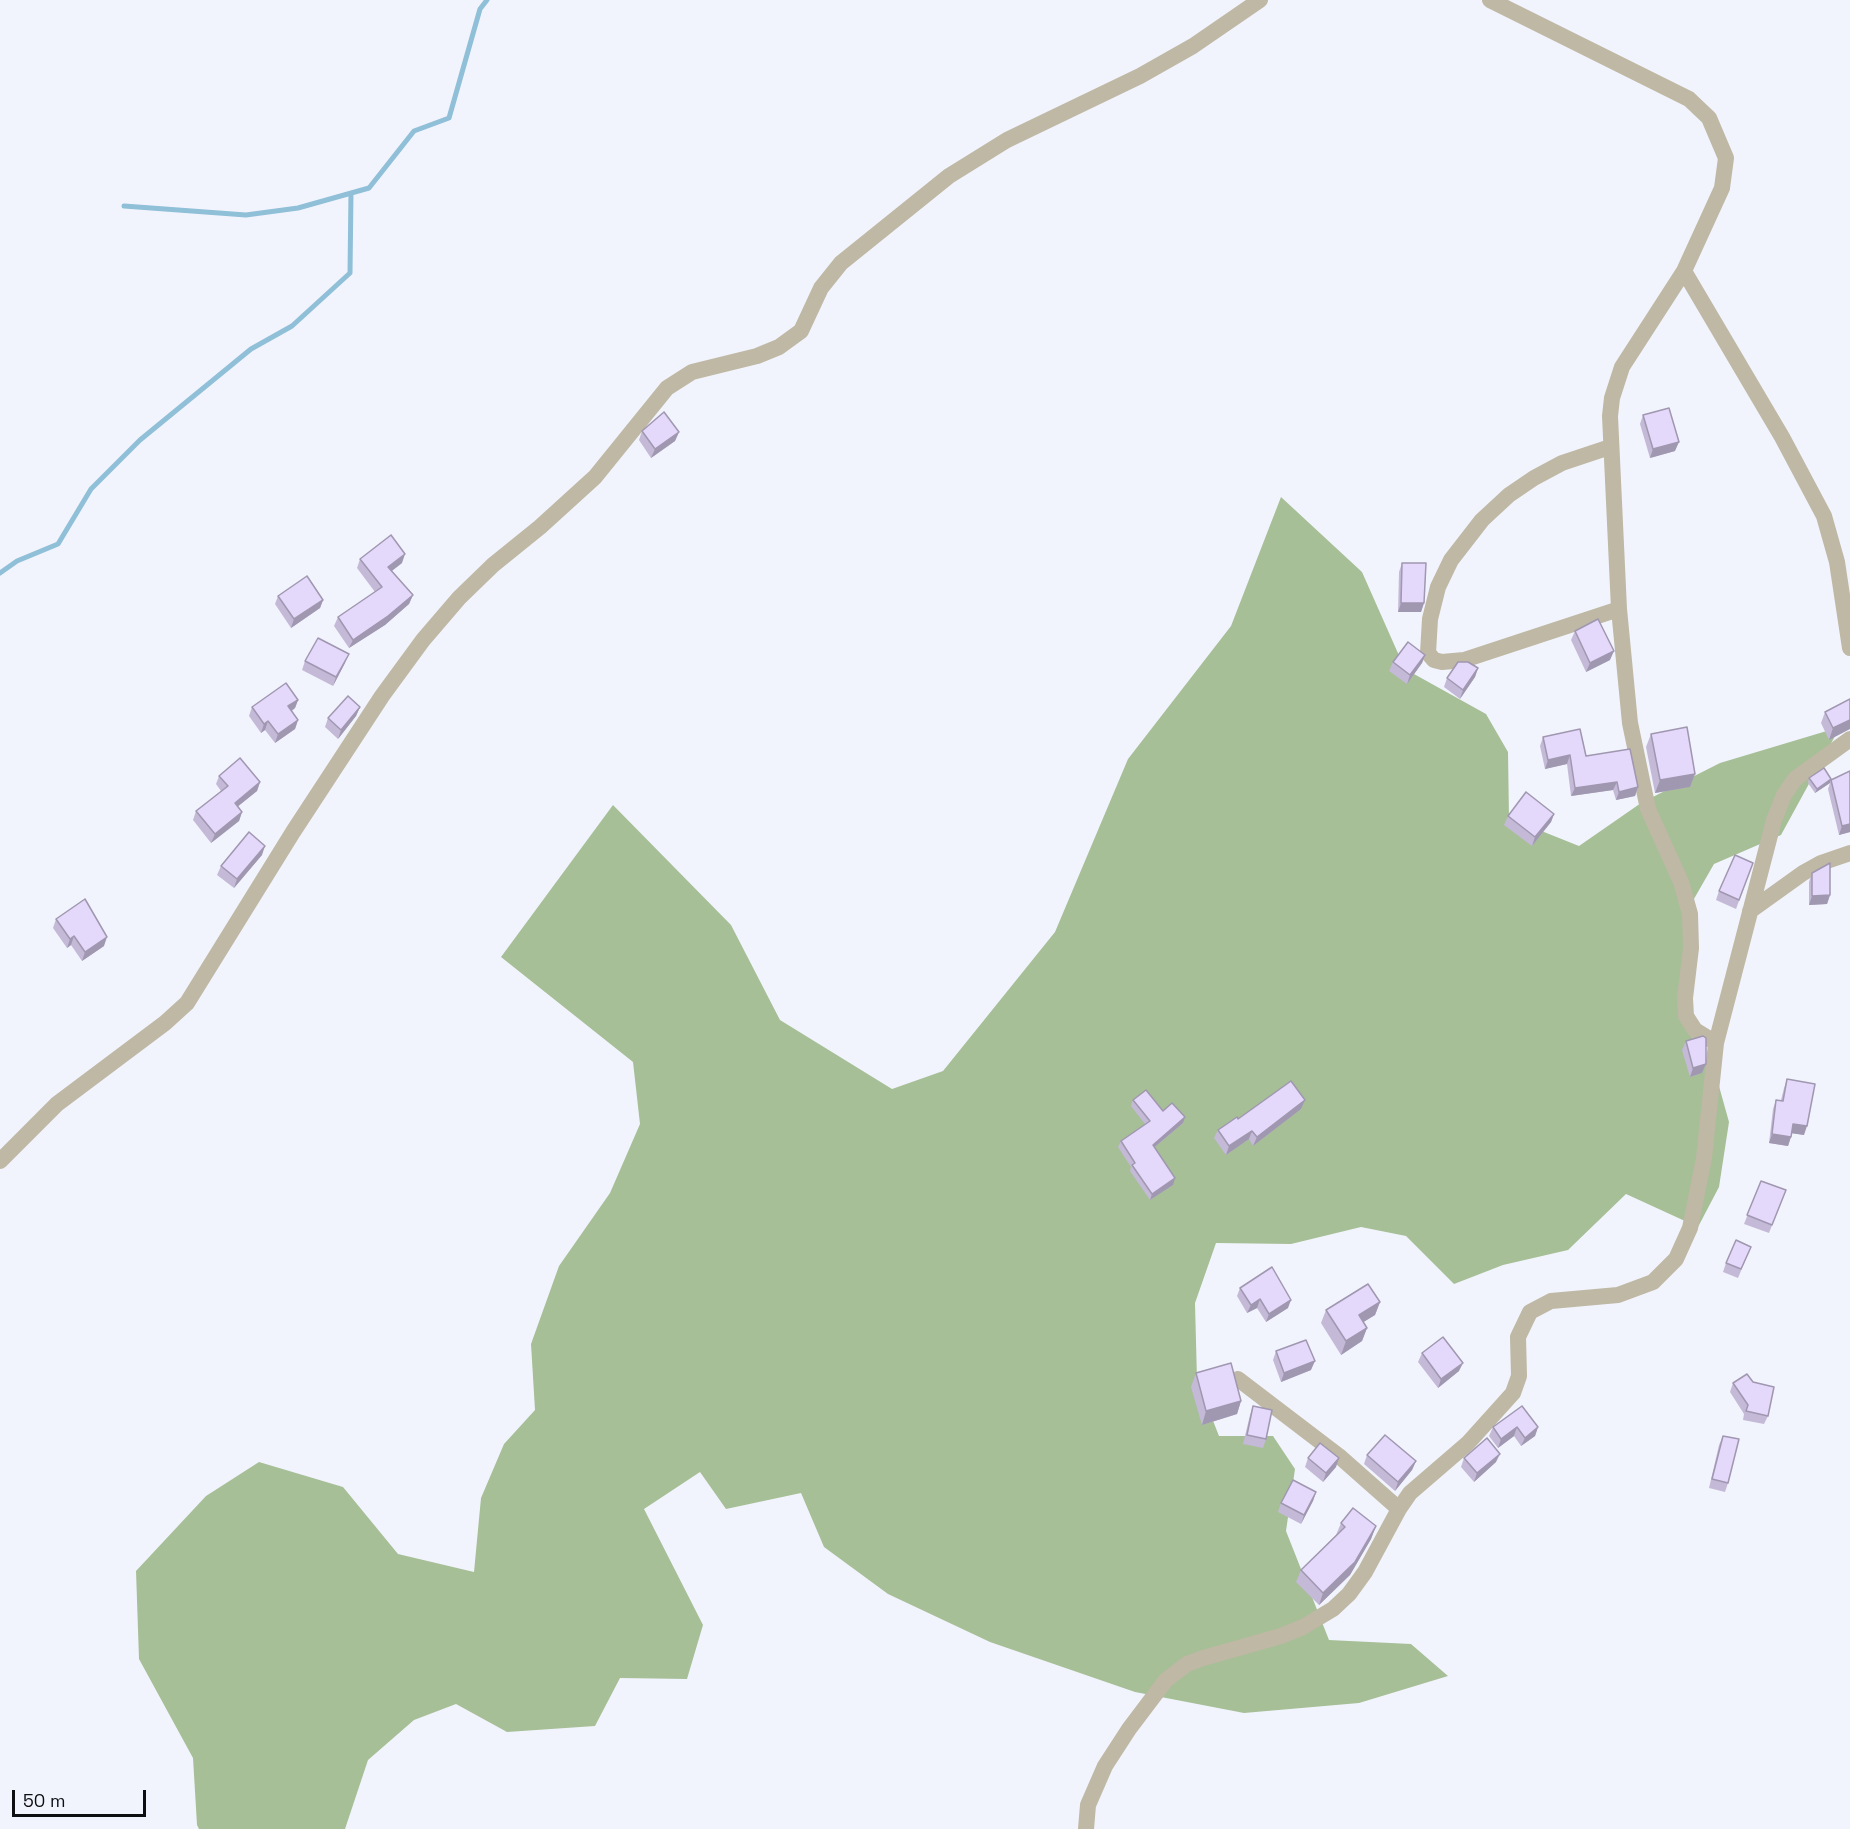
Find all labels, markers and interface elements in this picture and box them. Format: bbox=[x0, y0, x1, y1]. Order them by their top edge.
scale bar bbox=[15, 1778, 148, 1816]
text: 50 m bbox=[23, 1789, 65, 1812]

